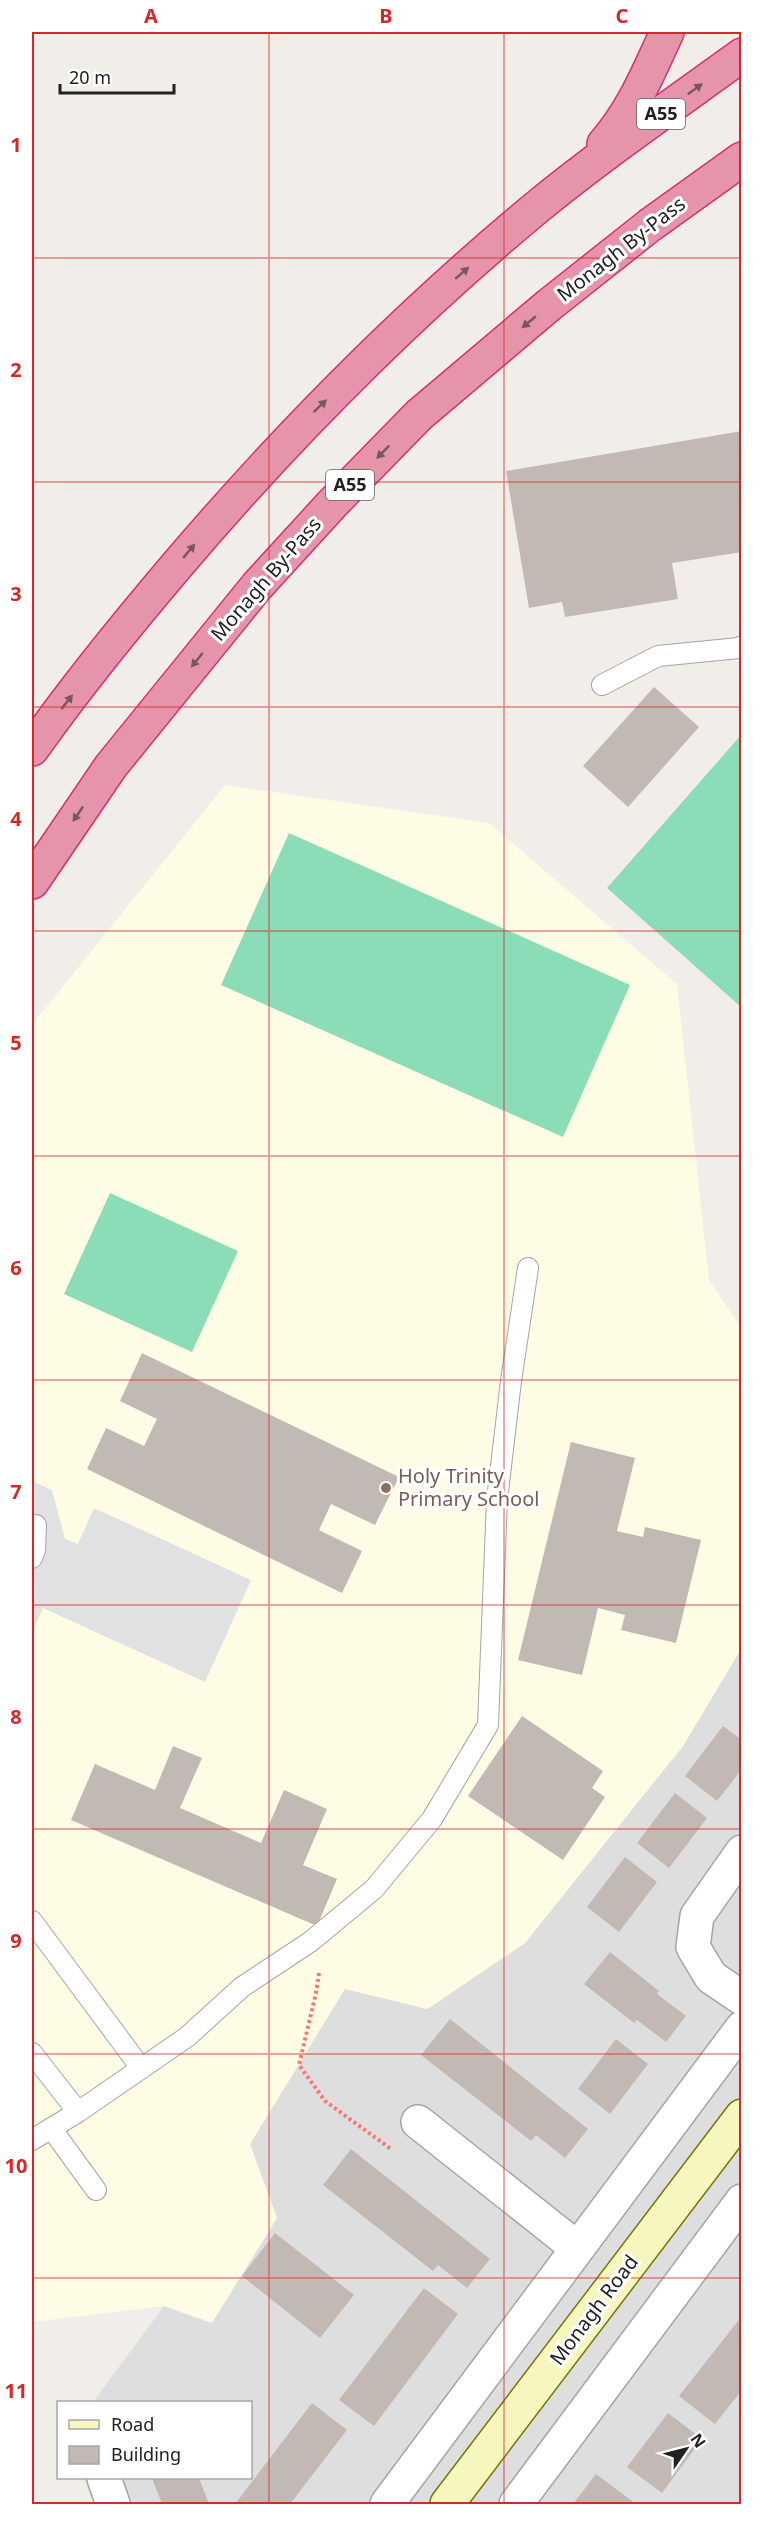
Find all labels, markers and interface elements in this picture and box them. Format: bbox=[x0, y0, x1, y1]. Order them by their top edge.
text: A bbox=[144, 2, 158, 29]
text: B bbox=[379, 2, 393, 29]
text: C bbox=[616, 2, 629, 29]
scale bar bbox=[60, 57, 174, 95]
text: 20 m bbox=[69, 65, 111, 89]
one-way arrow bbox=[687, 83, 703, 95]
road number: A55 bbox=[637, 99, 685, 129]
text: 1 bbox=[10, 131, 22, 158]
street label: Monagh By-Pass bbox=[551, 190, 690, 307]
one-way arrow bbox=[454, 266, 470, 279]
one-way arrow bbox=[521, 316, 537, 329]
text: 2 bbox=[10, 356, 22, 383]
one-way arrow bbox=[313, 400, 327, 414]
one-way arrow bbox=[376, 444, 390, 459]
road number: A55 bbox=[326, 470, 374, 500]
street label: Monagh By-Pass bbox=[204, 511, 327, 646]
one-way arrow bbox=[183, 543, 196, 559]
text: 3 bbox=[10, 580, 22, 607]
one-way arrow bbox=[191, 652, 204, 668]
one-way arrow bbox=[60, 695, 72, 710]
text: 4 bbox=[10, 805, 22, 832]
one-way arrow bbox=[73, 806, 84, 822]
text: 5 bbox=[10, 1029, 22, 1056]
text: 6 bbox=[10, 1254, 22, 1281]
place label: Holy Trinity Primary School bbox=[398, 1462, 539, 1512]
text: 7 bbox=[10, 1478, 22, 1505]
marker: Holy Trinity Primary School bbox=[379, 1481, 393, 1495]
text: 8 bbox=[10, 1703, 22, 1730]
text: 9 bbox=[10, 1927, 22, 1954]
text: 10 bbox=[5, 2152, 27, 2179]
street label: Monagh Road bbox=[543, 2249, 644, 2370]
text: 11 bbox=[5, 2377, 27, 2404]
legend bbox=[57, 2401, 252, 2479]
text: Road bbox=[111, 2412, 154, 2436]
north arrow bbox=[656, 2419, 716, 2479]
text: N bbox=[686, 2429, 711, 2452]
text: Building bbox=[111, 2442, 181, 2466]

